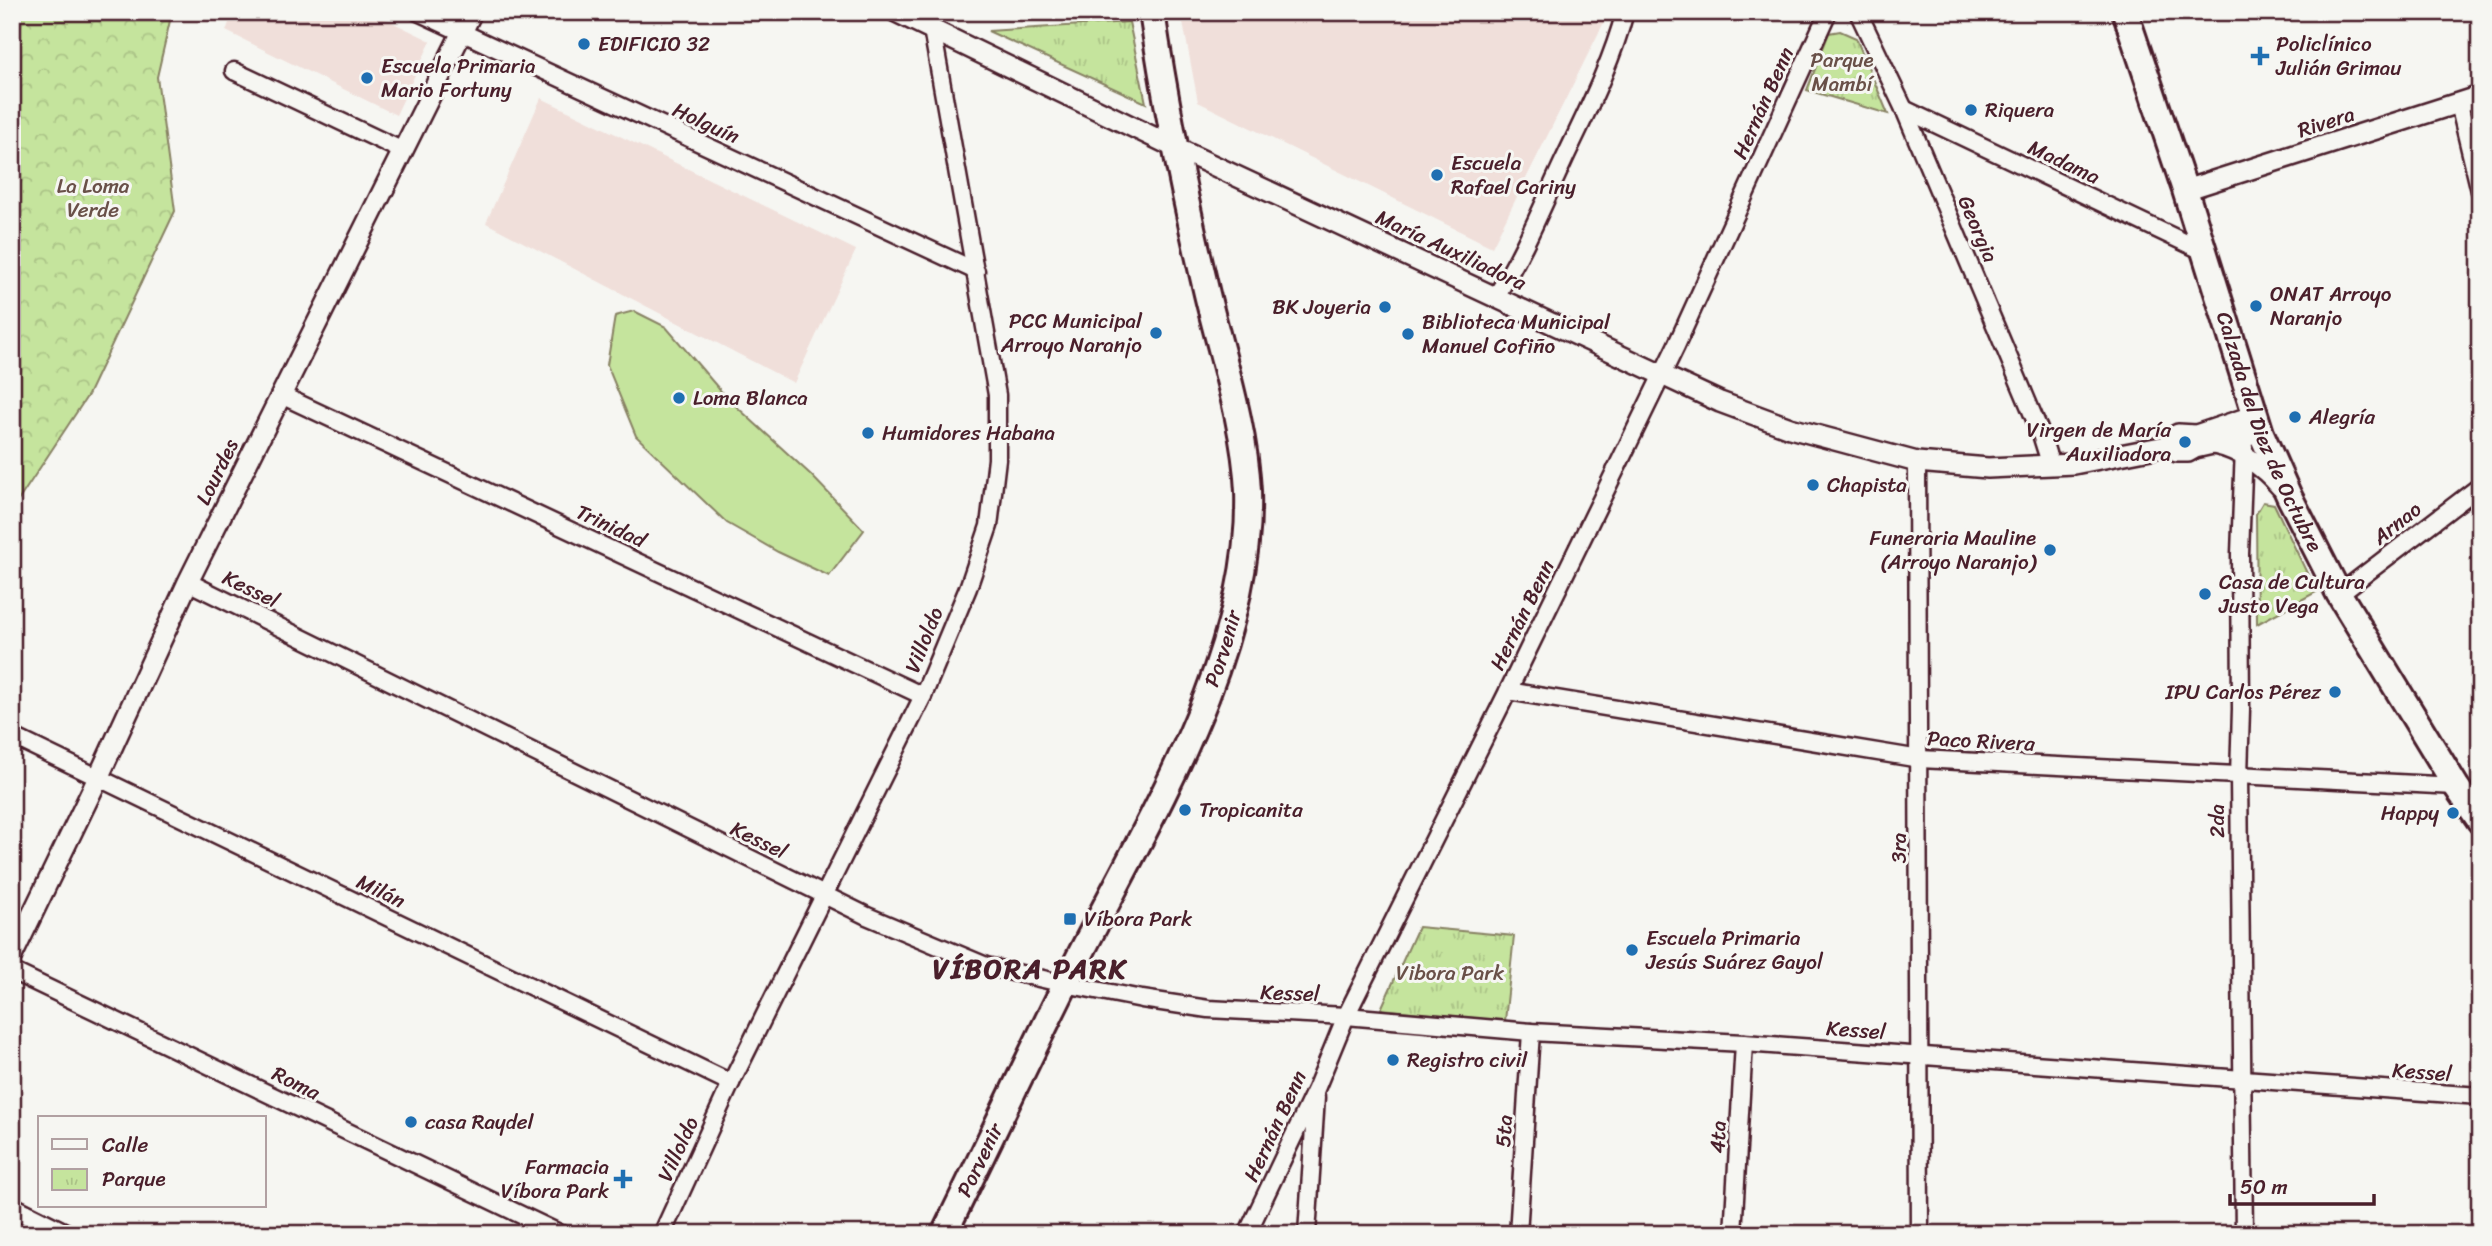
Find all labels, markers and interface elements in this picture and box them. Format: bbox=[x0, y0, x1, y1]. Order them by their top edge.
place label: EDIFICIO 32 bbox=[598, 25, 710, 63]
place label: Policlínico Julián Grimau bbox=[2275, 25, 2402, 87]
marker: EDIFICIO 32 bbox=[576, 36, 592, 52]
street label: Hernán Benn bbox=[1721, 41, 1805, 165]
park label: Parque Mambí bbox=[1810, 41, 1875, 103]
marker: Policlínico Julián Grimau bbox=[2250, 46, 2270, 66]
place label: Escuela Primaria Mario Fortuny bbox=[381, 47, 536, 109]
marker: Escuela Primaria Mario Fortuny bbox=[359, 70, 375, 86]
street label: Holguín bbox=[666, 91, 746, 155]
place label: Riquera bbox=[1985, 91, 2055, 129]
street label: Rivera bbox=[2292, 95, 2360, 149]
marker: Riquera bbox=[1963, 102, 1979, 118]
street label: Madama bbox=[2022, 129, 2107, 195]
place label: Escuela Rafael Cariny bbox=[1451, 144, 1576, 206]
park label: La Loma Verde bbox=[57, 167, 130, 229]
marker: Escuela Rafael Cariny bbox=[1429, 167, 1445, 183]
street label: Georgia bbox=[1947, 189, 2009, 269]
street label: María Auxiliadora bbox=[1369, 198, 1533, 302]
place label: ONAT Arroyo Naranjo bbox=[2270, 275, 2392, 337]
place label: BK Joyeria bbox=[1272, 288, 1371, 326]
marker: ONAT Arroyo Naranjo bbox=[2248, 298, 2264, 314]
marker: BK Joyeria bbox=[1377, 299, 1393, 315]
place label: PCC Municipal Arroyo Naranjo bbox=[1000, 302, 1143, 364]
place label: Biblioteca Municipal Manuel Cofiño bbox=[1422, 303, 1611, 365]
street label: Calzada del Diez de Octubre bbox=[2205, 307, 2333, 559]
marker: PCC Municipal Arroyo Naranjo bbox=[1148, 325, 1164, 341]
marker: Biblioteca Municipal Manuel Cofiño bbox=[1400, 326, 1416, 342]
place label: Loma Blanca bbox=[693, 379, 808, 417]
marker: Loma Blanca bbox=[671, 390, 687, 406]
place label: Alegría bbox=[2308, 398, 2376, 436]
marker: Alegría bbox=[2287, 409, 2303, 425]
place label: Virgen de María Auxiliadora bbox=[2027, 411, 2171, 473]
place label: Humidores Habana bbox=[882, 414, 1056, 452]
marker: Humidores Habana bbox=[860, 425, 876, 441]
street label: Lourdes bbox=[185, 432, 250, 512]
marker: Virgen de María Auxiliadora bbox=[2177, 434, 2193, 450]
place label: Chapista bbox=[1827, 466, 1907, 504]
marker: Chapista bbox=[1805, 477, 1821, 493]
street label: Arnao bbox=[2363, 491, 2431, 555]
street label: Trinidad bbox=[569, 493, 654, 560]
place label: Funeraria Mauline (Arroyo Naranjo) bbox=[1869, 519, 2038, 581]
marker: Funeraria Mauline (Arroyo Naranjo) bbox=[2042, 542, 2058, 558]
street label: Hernán Benn bbox=[1479, 553, 1565, 677]
street label: Kessel bbox=[216, 559, 287, 620]
place label: Casa de Cultura Justo Vega bbox=[2218, 563, 2365, 625]
marker: Casa de Cultura Justo Vega bbox=[2197, 586, 2213, 602]
street label: Villoldo bbox=[894, 601, 954, 679]
street label: Porvenir bbox=[1193, 605, 1253, 692]
place label: IPU Carlos Pérez bbox=[2165, 673, 2322, 711]
marker: IPU Carlos Pérez bbox=[2327, 684, 2343, 700]
street label: Paco Rivera bbox=[1926, 719, 2036, 763]
place label: Tropicanita bbox=[1199, 791, 1303, 829]
place label: Happy bbox=[2381, 794, 2439, 832]
marker: Tropicanita bbox=[1177, 802, 1193, 818]
street label: 2da bbox=[2198, 803, 2236, 838]
marker: Happy bbox=[2445, 805, 2461, 821]
street label: Kessel bbox=[724, 810, 795, 871]
street label: 3ra bbox=[1880, 832, 1918, 863]
street label: Milán bbox=[350, 863, 412, 919]
place label: Víbora Park bbox=[1084, 900, 1193, 938]
marker: Víbora Park bbox=[1062, 911, 1078, 927]
place label: Escuela Primaria Jesús Suárez Gayol bbox=[1645, 919, 1824, 981]
marker: Escuela Primaria Jesús Suárez Gayol bbox=[1624, 942, 1640, 958]
district label: VÍBORA PARK bbox=[932, 944, 1128, 993]
park label: Vibora Park bbox=[1396, 954, 1505, 992]
street label: Kessel bbox=[1260, 973, 1321, 1013]
street label: Kessel bbox=[1825, 1009, 1888, 1051]
place label: Registro civil bbox=[1407, 1041, 1528, 1079]
street label: Kessel bbox=[2391, 1051, 2454, 1093]
marker: Registro civil bbox=[1385, 1052, 1401, 1068]
street label: Roma bbox=[265, 1055, 327, 1111]
street label: Hernán Benn bbox=[1232, 1064, 1318, 1188]
place label: casa Raydel bbox=[425, 1103, 535, 1141]
street label: Villoldo bbox=[646, 1110, 710, 1188]
street label: 5ta bbox=[1484, 1113, 1524, 1149]
marker: casa Raydel bbox=[403, 1114, 419, 1130]
street label: Porvenir bbox=[946, 1115, 1015, 1204]
legend bbox=[38, 1116, 266, 1208]
street label: 4ta bbox=[1698, 1119, 1738, 1154]
text: Calle bbox=[102, 1126, 149, 1164]
place label: Farmacia Víbora Park bbox=[501, 1148, 610, 1210]
text: Parque bbox=[102, 1160, 166, 1198]
scale bar bbox=[2230, 1162, 2373, 1206]
text: 50 m bbox=[2240, 1168, 2288, 1206]
marker: Farmacia Víbora Park bbox=[615, 1171, 631, 1187]

